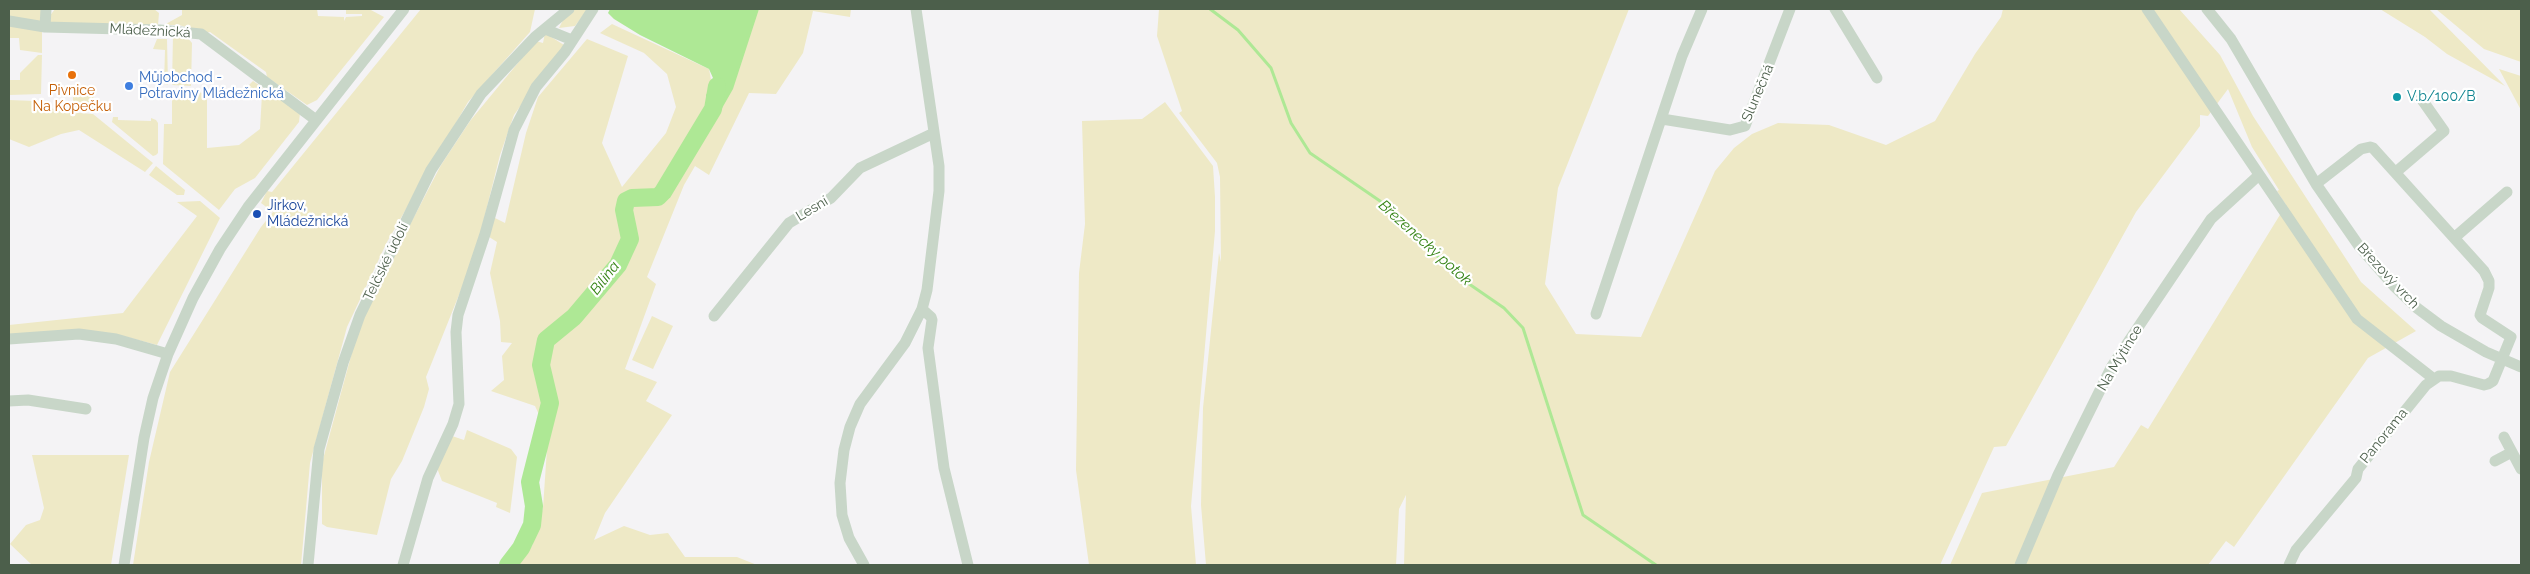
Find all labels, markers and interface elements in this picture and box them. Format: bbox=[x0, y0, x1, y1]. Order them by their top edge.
street label: Mládežnická bbox=[109, 20, 191, 42]
street label: Slunečná bbox=[1738, 62, 1778, 124]
marker: Pivnice Na Kopečku bbox=[66, 69, 78, 81]
place label: Můjobchod - Potraviny Mládežnická bbox=[139, 70, 284, 102]
marker: Můjobchod - Potraviny Mládežnická bbox=[123, 80, 135, 92]
place label: Pivnice Na Kopečku bbox=[32, 83, 112, 115]
place label: V.b/100/B bbox=[2407, 89, 2476, 105]
marker: V.b/100/B bbox=[2391, 91, 2403, 103]
street label: Lesní bbox=[793, 193, 831, 225]
water label: Březenecký potok bbox=[1375, 196, 1475, 290]
place label: Jirkov, Mládežnická bbox=[267, 198, 348, 230]
marker: Jirkov, Mládežnická bbox=[251, 208, 263, 220]
street label: Telčské údolí bbox=[360, 220, 412, 304]
street label: Březový vrch bbox=[2353, 240, 2423, 312]
water label: Bílina bbox=[586, 258, 624, 298]
street label: Na Mýtince bbox=[2094, 322, 2146, 394]
street label: Panorama bbox=[2357, 405, 2411, 467]

